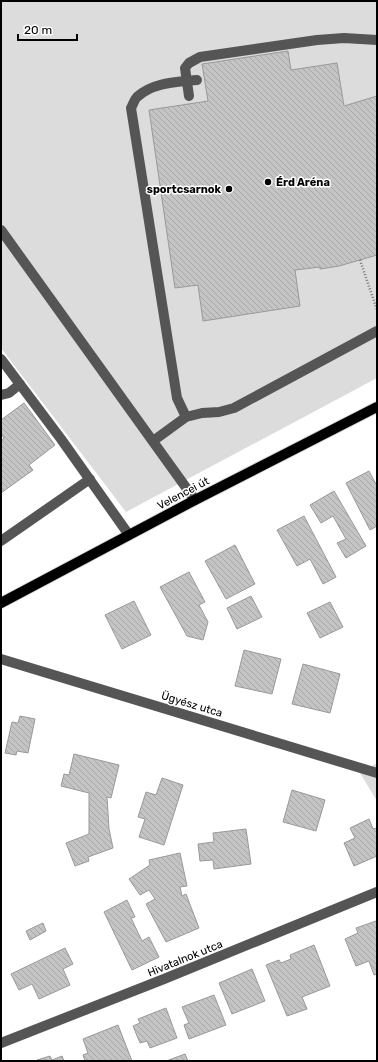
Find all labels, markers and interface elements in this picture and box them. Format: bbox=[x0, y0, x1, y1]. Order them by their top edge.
scale bar bbox=[18, 16, 77, 42]
text: 20 m bbox=[24, 23, 52, 37]
place label: Érd Aréna bbox=[276, 176, 330, 189]
marker: Érd Aréna bbox=[263, 177, 273, 187]
place label: sportcsarnok bbox=[147, 183, 222, 196]
marker: sportcsarnok bbox=[224, 184, 234, 194]
street label: Velencei út bbox=[155, 474, 212, 513]
street label: Ügyész utca bbox=[160, 689, 224, 720]
street label: Hivatalnok utca bbox=[146, 937, 225, 979]

